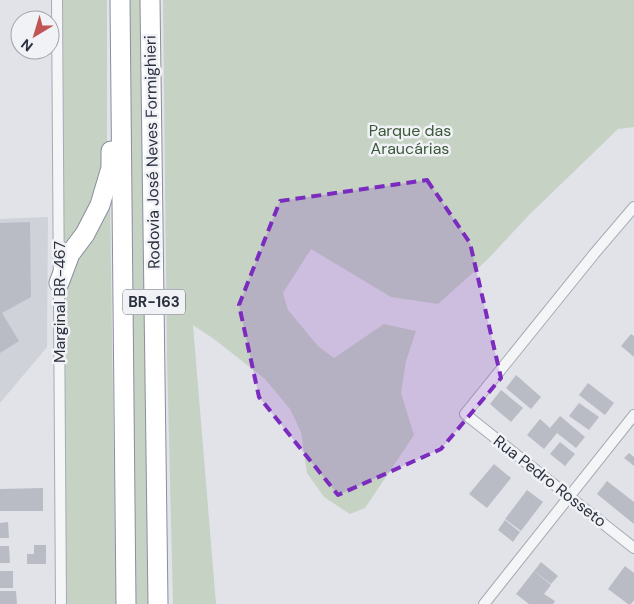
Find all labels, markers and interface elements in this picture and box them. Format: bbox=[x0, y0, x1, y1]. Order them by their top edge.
north arrow bbox=[10, 10, 60, 60]
text: N bbox=[17, 35, 37, 55]
street label: Rodovia José Neves Formighieri bbox=[139, 35, 165, 269]
park label: Parque das Araucárias bbox=[369, 120, 451, 159]
street label: Marginal BR-467 bbox=[49, 241, 70, 363]
road number: BR-163 bbox=[123, 290, 185, 314]
street label: Rua Pedro Rosseto bbox=[489, 430, 611, 532]

